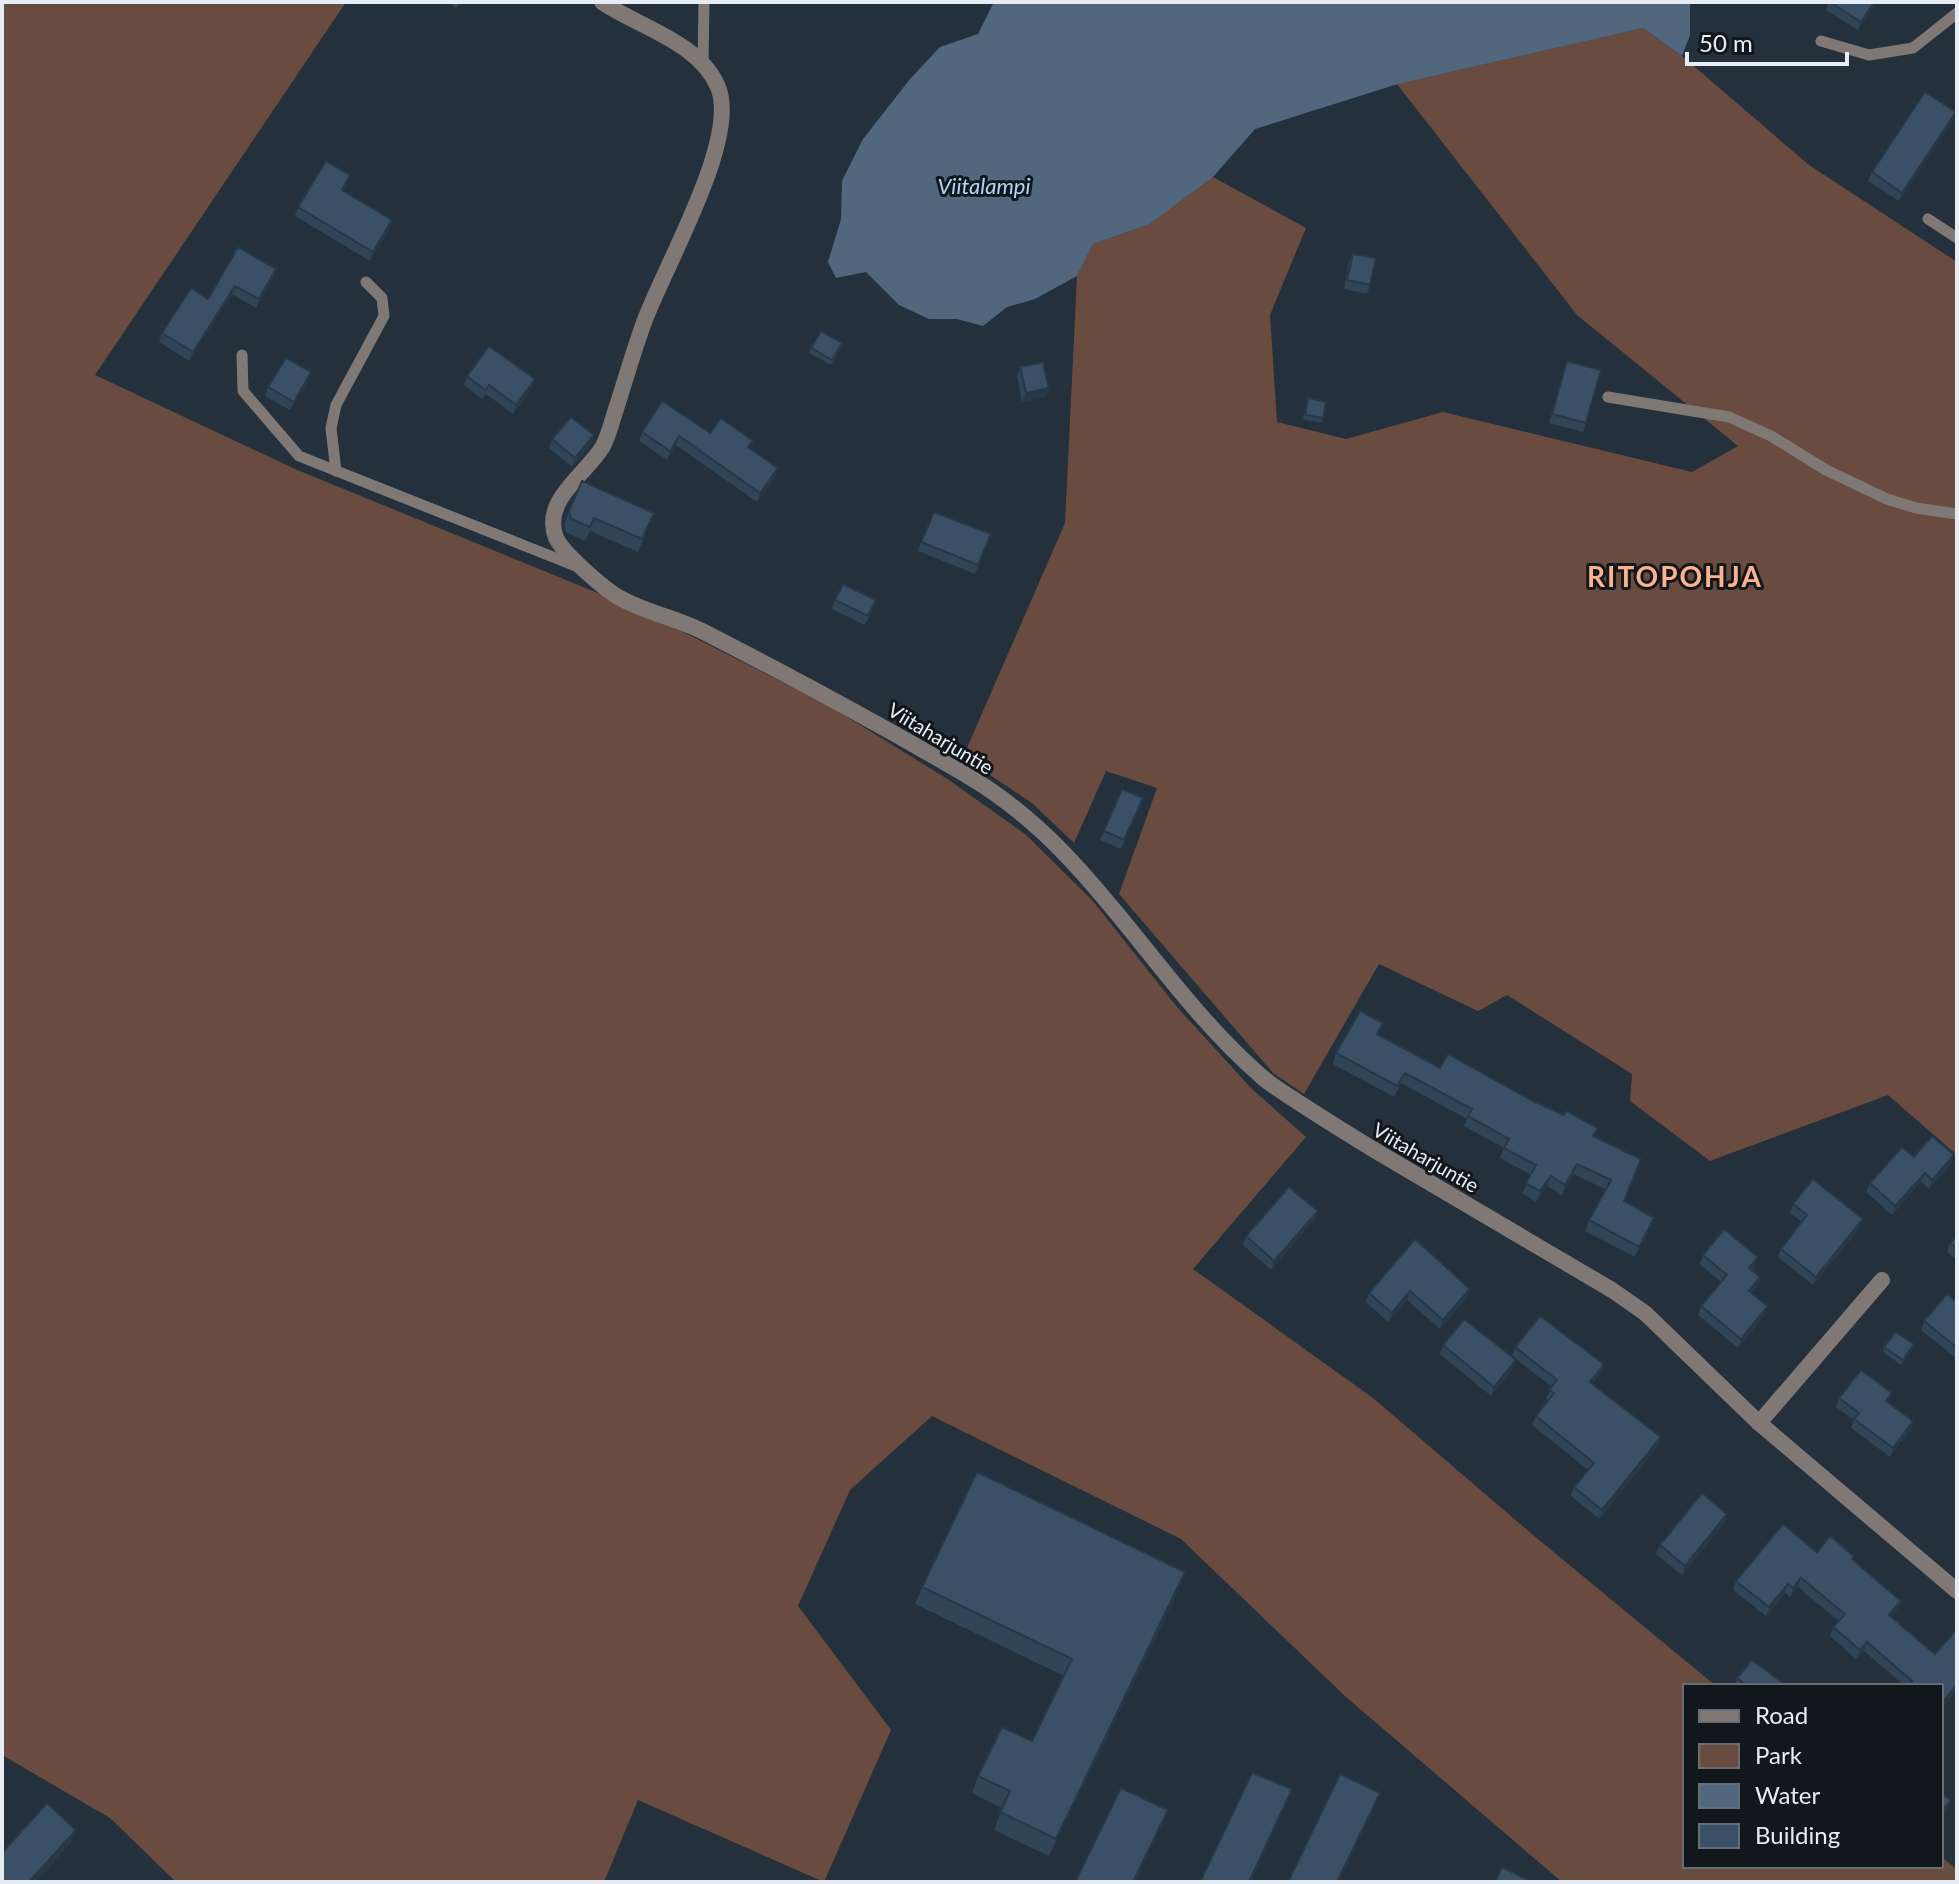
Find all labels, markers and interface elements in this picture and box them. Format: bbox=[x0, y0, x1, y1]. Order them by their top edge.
scale bar bbox=[1687, 16, 1847, 66]
text: 50 m bbox=[1699, 28, 1753, 57]
water label: Viitalampi bbox=[938, 172, 1031, 199]
district label: RITOPOHJA bbox=[1587, 559, 1763, 593]
street label: Viitaharjuntie bbox=[884, 697, 998, 779]
street label: Viitaharjuntie bbox=[1369, 1117, 1483, 1197]
legend bbox=[1683, 1684, 1943, 1868]
text: Road bbox=[1755, 1700, 1808, 1729]
text: Park bbox=[1755, 1740, 1803, 1769]
text: Water bbox=[1755, 1780, 1820, 1809]
text: Building bbox=[1755, 1820, 1840, 1849]

